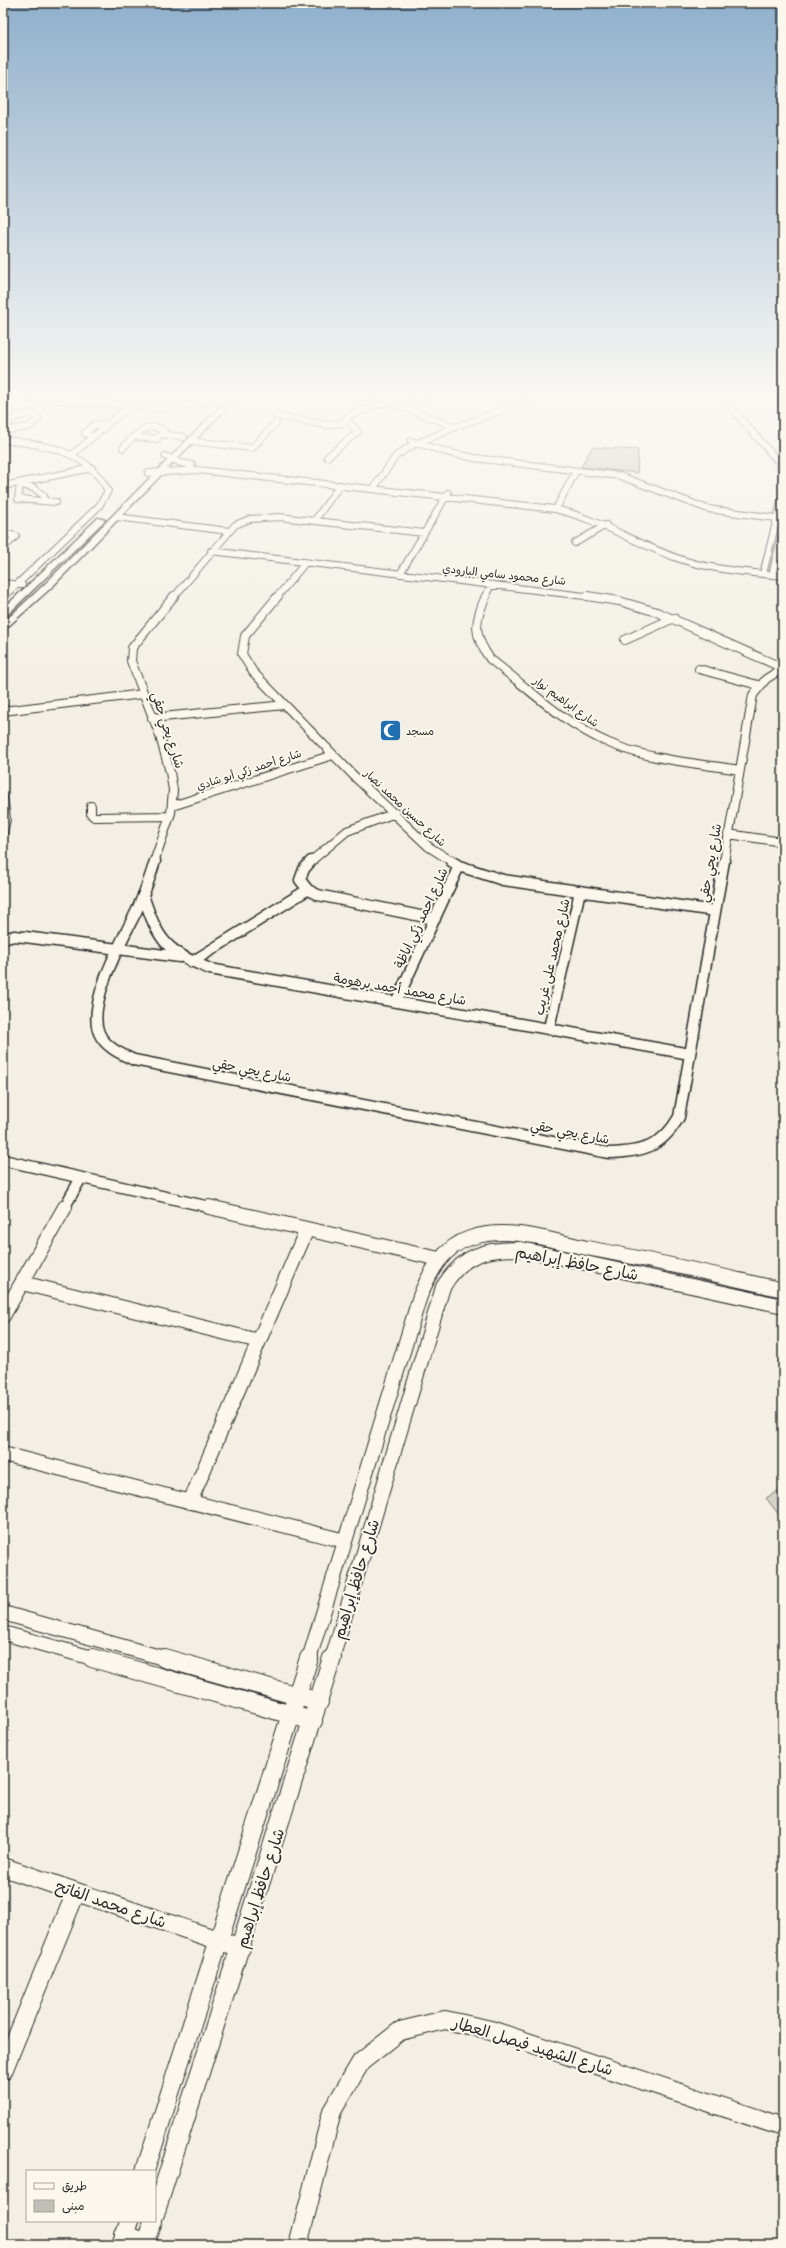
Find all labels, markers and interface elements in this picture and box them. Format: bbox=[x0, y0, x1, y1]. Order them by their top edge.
street label: شارع محمود سامي البارودي bbox=[441, 559, 567, 592]
street label: شارع ابراهيم نوار bbox=[528, 671, 603, 732]
street label: شارع يحي حقي bbox=[145, 688, 191, 772]
mosque icon: مسجد bbox=[378, 718, 404, 744]
place label: مسجد bbox=[406, 722, 434, 741]
street label: شارع أحمد زكي أبو شادي bbox=[194, 744, 304, 797]
street label: شارع حسين محمد نصار bbox=[359, 764, 451, 851]
street label: شارع يحي حقي bbox=[692, 822, 728, 904]
street label: شارع احمد زكي اباظة bbox=[388, 864, 454, 972]
street label: شارع محمد على غريب bbox=[527, 896, 577, 1018]
street label: شارع محمد أحمد برهومة bbox=[332, 966, 468, 1012]
street label: شارع يحي حقي bbox=[211, 1051, 293, 1089]
street label: شارع يحي حقي bbox=[529, 1113, 611, 1151]
street label: شارع حافظ إبراهيم bbox=[513, 1237, 641, 1289]
street label: شارع حافظ إبراهيم bbox=[324, 1515, 388, 1643]
street label: شارع حافظ إبراهيم bbox=[227, 1824, 293, 1952]
street label: شارع محمد الفاتح bbox=[52, 1871, 170, 1937]
street label: شارع الشهيد فيصل العطار bbox=[447, 2007, 617, 2084]
legend bbox=[26, 2170, 156, 2222]
text: طريق bbox=[62, 2175, 87, 2197]
text: مبنى bbox=[62, 2195, 85, 2217]

